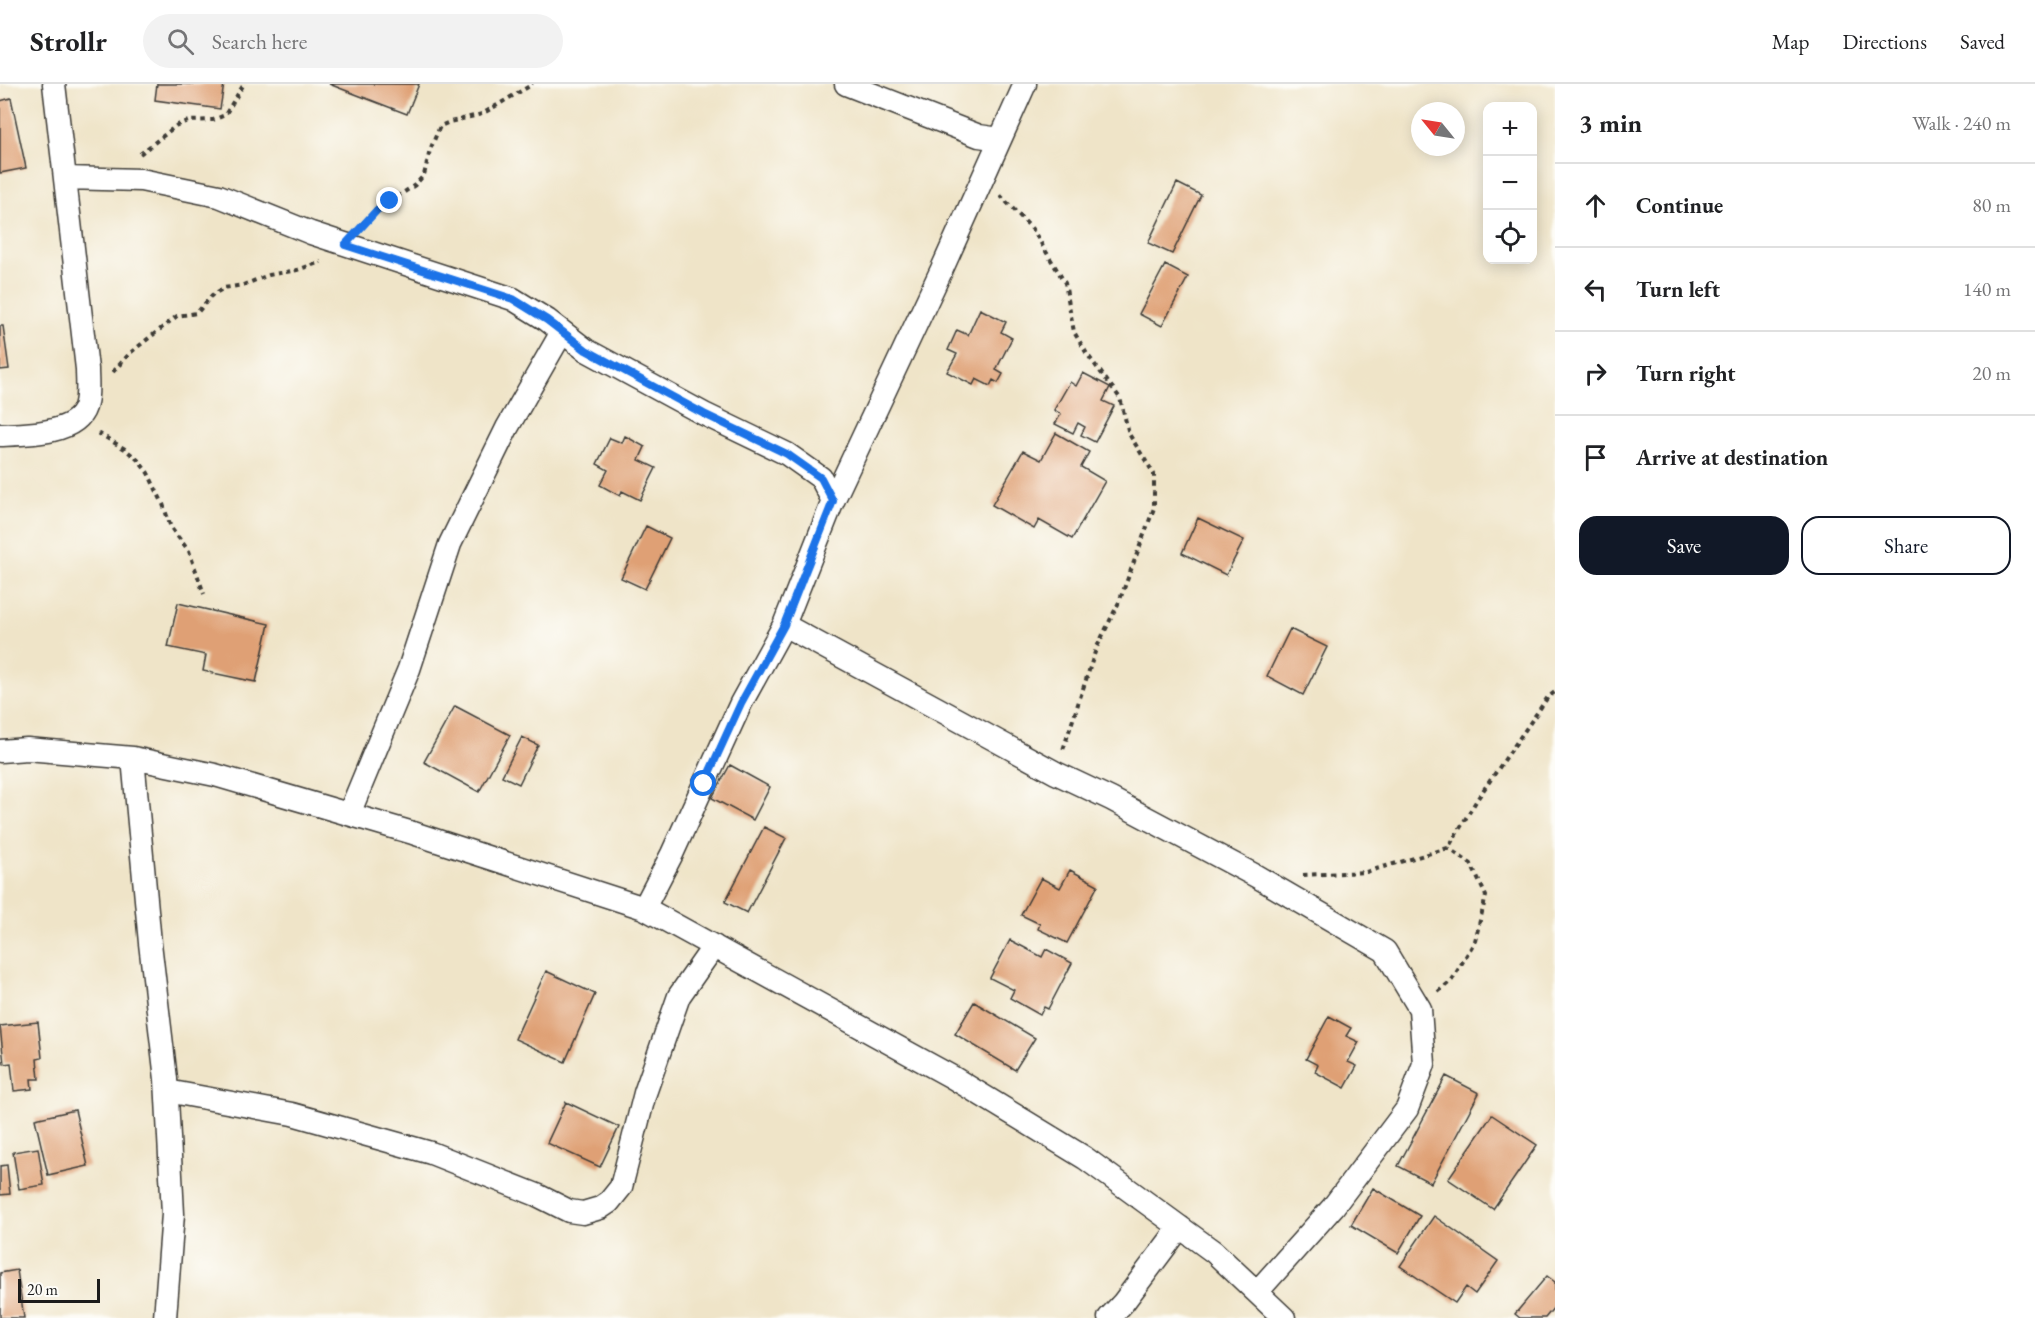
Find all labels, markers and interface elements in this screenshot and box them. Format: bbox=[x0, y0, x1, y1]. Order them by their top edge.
search box bbox=[143, 14, 563, 68]
text: Strollr bbox=[30, 23, 107, 59]
icon: search bbox=[164, 25, 197, 58]
text: Search here bbox=[212, 27, 307, 56]
text: Map bbox=[1772, 28, 1809, 55]
text: Directions bbox=[1842, 28, 1927, 55]
text: Saved bbox=[1960, 28, 2005, 55]
north arrow bbox=[1411, 102, 1465, 156]
map controls bbox=[1483, 102, 1537, 264]
button: + bbox=[1483, 102, 1537, 156]
text: 3 min bbox=[1579, 106, 1642, 140]
text: Walk · 240 m bbox=[1912, 110, 2011, 136]
button: − bbox=[1483, 156, 1537, 210]
route end bbox=[376, 187, 402, 213]
icon: ahead bbox=[1579, 189, 1612, 222]
text: Continue bbox=[1636, 191, 1723, 220]
text: 80 m bbox=[1972, 192, 2011, 218]
button: locate bbox=[1483, 210, 1537, 264]
icon: left bbox=[1579, 273, 1612, 306]
text: Turn left bbox=[1636, 275, 1720, 304]
text: 140 m bbox=[1963, 276, 2011, 302]
icon: right bbox=[1579, 357, 1612, 390]
text: Turn right bbox=[1636, 359, 1735, 388]
text: 20 m bbox=[1972, 360, 2011, 386]
icon: arrive bbox=[1579, 441, 1612, 474]
text: Arrive at destination bbox=[1636, 443, 1828, 472]
button: Save bbox=[1579, 516, 1789, 575]
button: Share bbox=[1801, 516, 2011, 575]
route start bbox=[690, 770, 716, 796]
scale bar bbox=[18, 1276, 100, 1304]
text: 20 m bbox=[27, 1279, 58, 1300]

